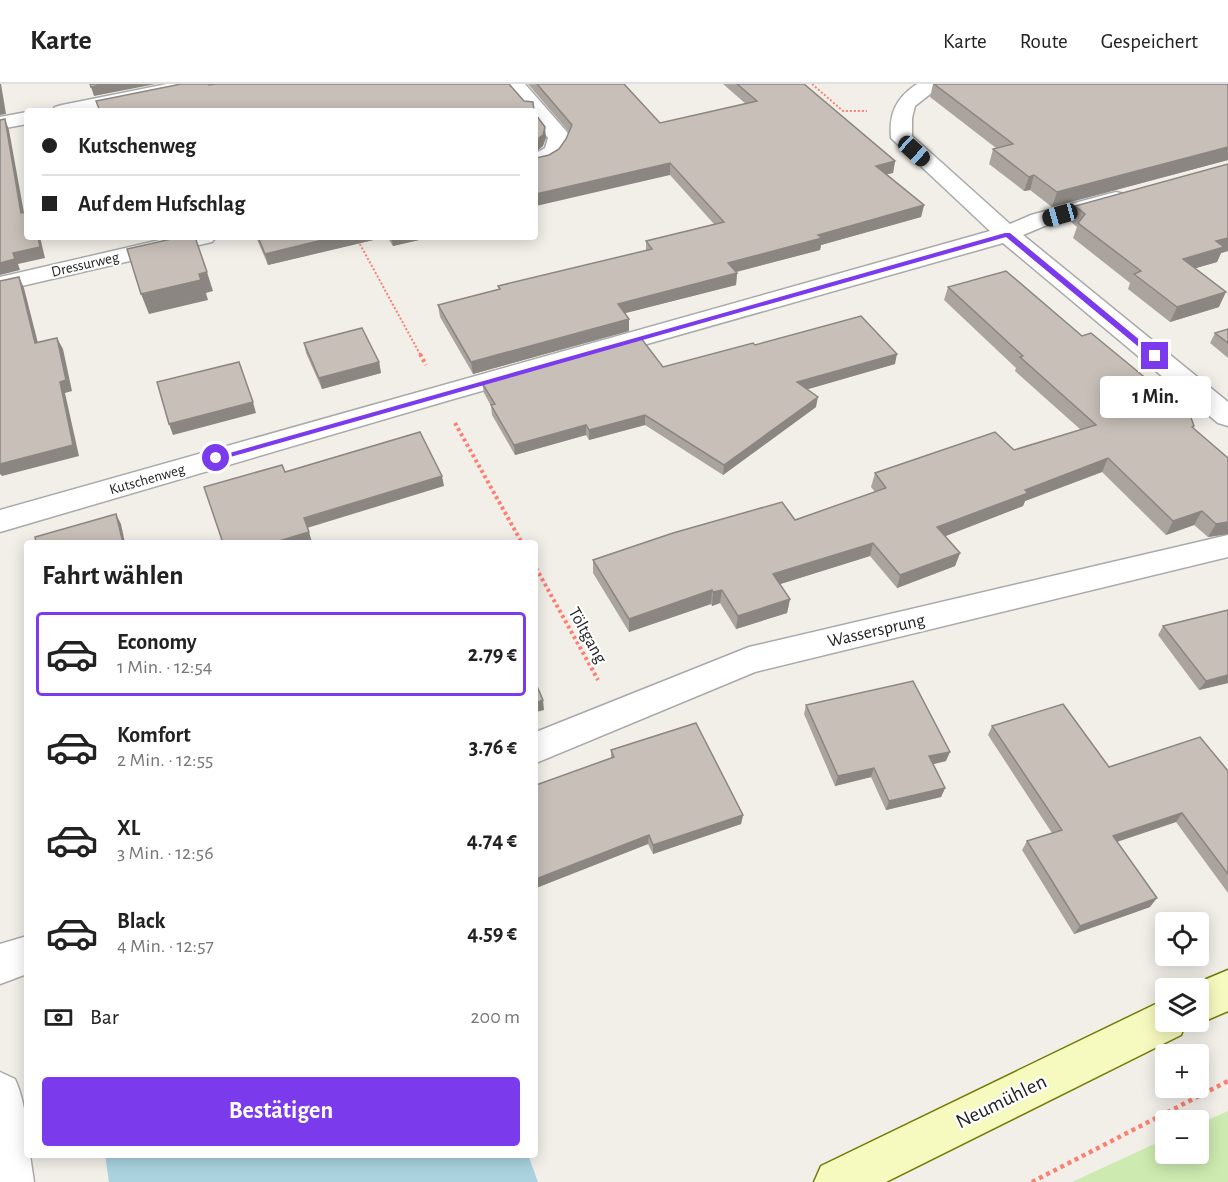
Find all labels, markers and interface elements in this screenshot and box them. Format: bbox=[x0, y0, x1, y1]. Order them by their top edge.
text: Karte bbox=[30, 27, 92, 55]
text: Karte bbox=[943, 31, 987, 52]
text: Route bbox=[1020, 31, 1068, 52]
text: Gespeichert bbox=[1101, 31, 1198, 52]
car bbox=[895, 132, 933, 170]
text: Kutschenweg bbox=[78, 135, 196, 157]
text: Auf dem Hufschlag bbox=[78, 193, 245, 215]
car bbox=[1040, 201, 1080, 229]
street label: Dressurweg bbox=[50, 249, 121, 280]
route end bbox=[1141, 342, 1168, 369]
callout: 1 Min. bbox=[1100, 377, 1210, 419]
text: 1 Min. bbox=[1132, 387, 1179, 407]
route start bbox=[202, 444, 229, 471]
street label: Kutschenweg bbox=[108, 461, 187, 497]
text: Fahrt wählen bbox=[42, 562, 184, 589]
street label: Töltgang bbox=[564, 604, 610, 667]
street label: Wassersprung bbox=[826, 611, 927, 651]
icon: car bbox=[45, 627, 99, 681]
text: Economy bbox=[117, 631, 197, 653]
text: 2.79 € bbox=[468, 643, 517, 665]
text: 1 Min. · 12:54 bbox=[117, 657, 212, 677]
icon: car bbox=[45, 720, 99, 774]
text: Komfort bbox=[117, 724, 191, 746]
text: 3.76 € bbox=[469, 736, 517, 758]
text: 2 Min. · 12:55 bbox=[117, 750, 213, 770]
icon: car bbox=[45, 813, 99, 867]
text: XL bbox=[117, 817, 140, 839]
text: 4.74 € bbox=[467, 829, 517, 851]
text: 3 Min. · 12:56 bbox=[117, 843, 214, 863]
icon: car bbox=[45, 906, 99, 960]
text: Black bbox=[117, 910, 165, 932]
map controls bbox=[1155, 912, 1209, 1164]
button: locate bbox=[1155, 912, 1209, 966]
text: 4.59 € bbox=[467, 922, 517, 944]
text: 4 Min. · 12:57 bbox=[117, 936, 214, 956]
button: layers bbox=[1155, 978, 1209, 1032]
icon: cash bbox=[42, 1001, 75, 1034]
text: Bar bbox=[90, 1006, 119, 1028]
text: 200 m bbox=[470, 1007, 520, 1027]
button: + bbox=[1155, 1044, 1209, 1098]
street label: Neumühlen bbox=[952, 1070, 1050, 1132]
button: Bestätigen bbox=[42, 1077, 520, 1146]
button: − bbox=[1155, 1110, 1209, 1164]

